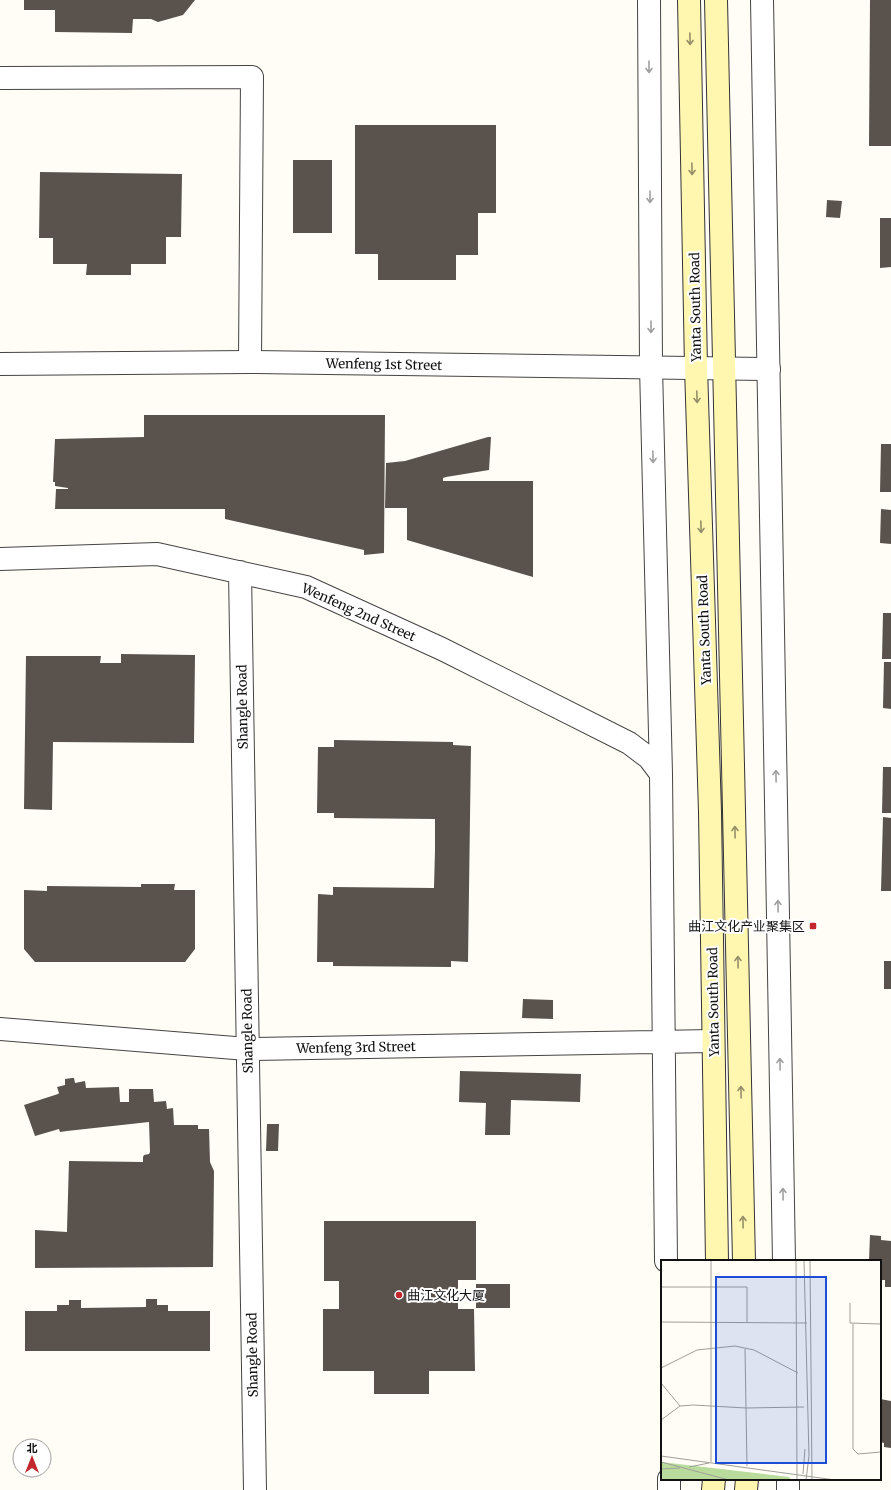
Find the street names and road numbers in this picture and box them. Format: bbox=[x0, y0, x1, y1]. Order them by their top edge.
street label: Yanta South Road bbox=[686, 252, 705, 363]
street label: Wenfeng 1st Street bbox=[325, 355, 442, 374]
street label: Yanta South Road bbox=[694, 575, 715, 686]
street label: Wenfeng 2nd Street bbox=[298, 579, 418, 645]
street label: Shangle Road bbox=[233, 664, 252, 750]
street label: Yanta South Road bbox=[704, 947, 723, 1058]
street label: Shangle Road bbox=[238, 988, 257, 1074]
street label: Wenfeng 3rd Street bbox=[295, 1038, 416, 1057]
street label: Shangle Road bbox=[243, 1312, 262, 1398]

